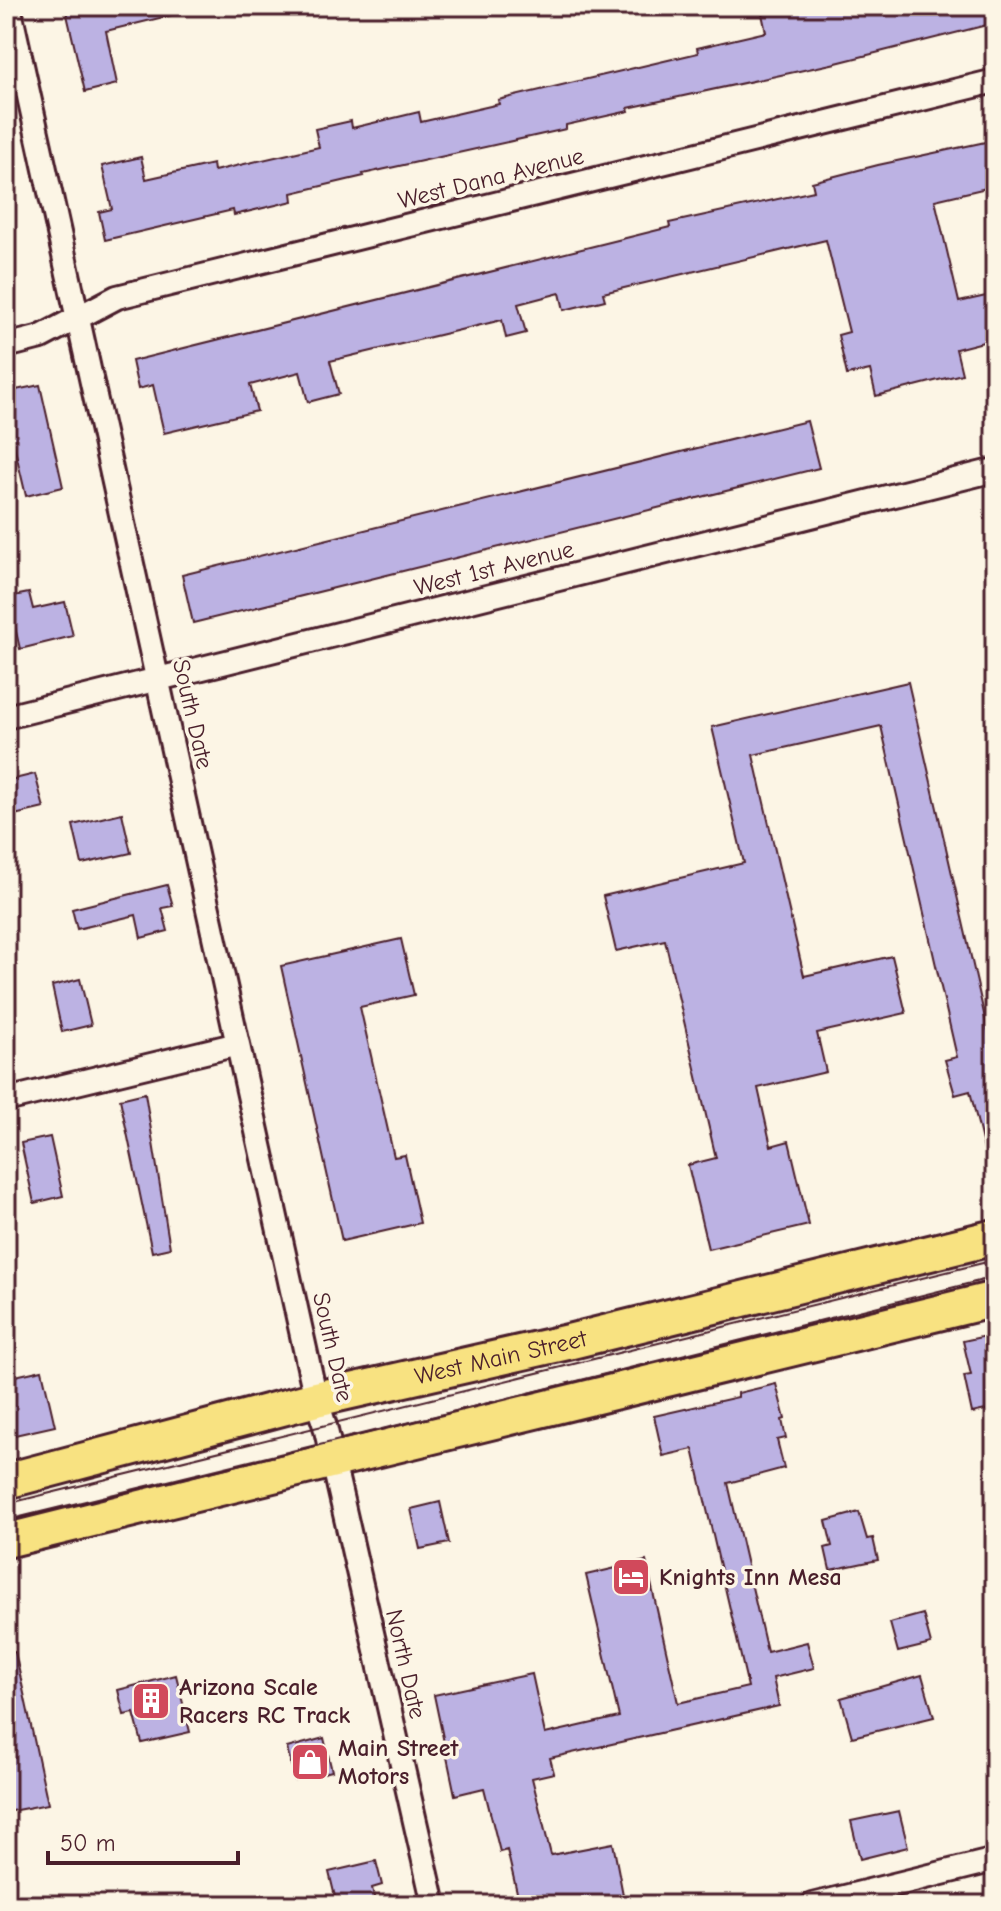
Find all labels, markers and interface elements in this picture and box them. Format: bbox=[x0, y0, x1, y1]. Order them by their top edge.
street label: West Dana Avenue bbox=[395, 141, 587, 215]
street label: West 1st Avenue bbox=[411, 535, 577, 601]
street label: South Date bbox=[167, 656, 219, 772]
street label: South Date bbox=[307, 1289, 359, 1405]
street label: West Main Street bbox=[412, 1324, 591, 1390]
hotel icon: Knights Inn Mesa bbox=[610, 1556, 652, 1598]
place label: Knights Inn Mesa bbox=[659, 1563, 842, 1591]
street label: North Date bbox=[380, 1607, 432, 1721]
place label: Arizona Scale Racers RC Track bbox=[179, 1673, 351, 1729]
building icon: Arizona Scale Racers RC Track bbox=[130, 1680, 172, 1722]
place label: Main Street Motors bbox=[338, 1734, 459, 1790]
shop icon: Main Street Motors bbox=[289, 1741, 331, 1783]
scale bar bbox=[48, 1815, 238, 1865]
text: 50 m bbox=[60, 1829, 116, 1857]

